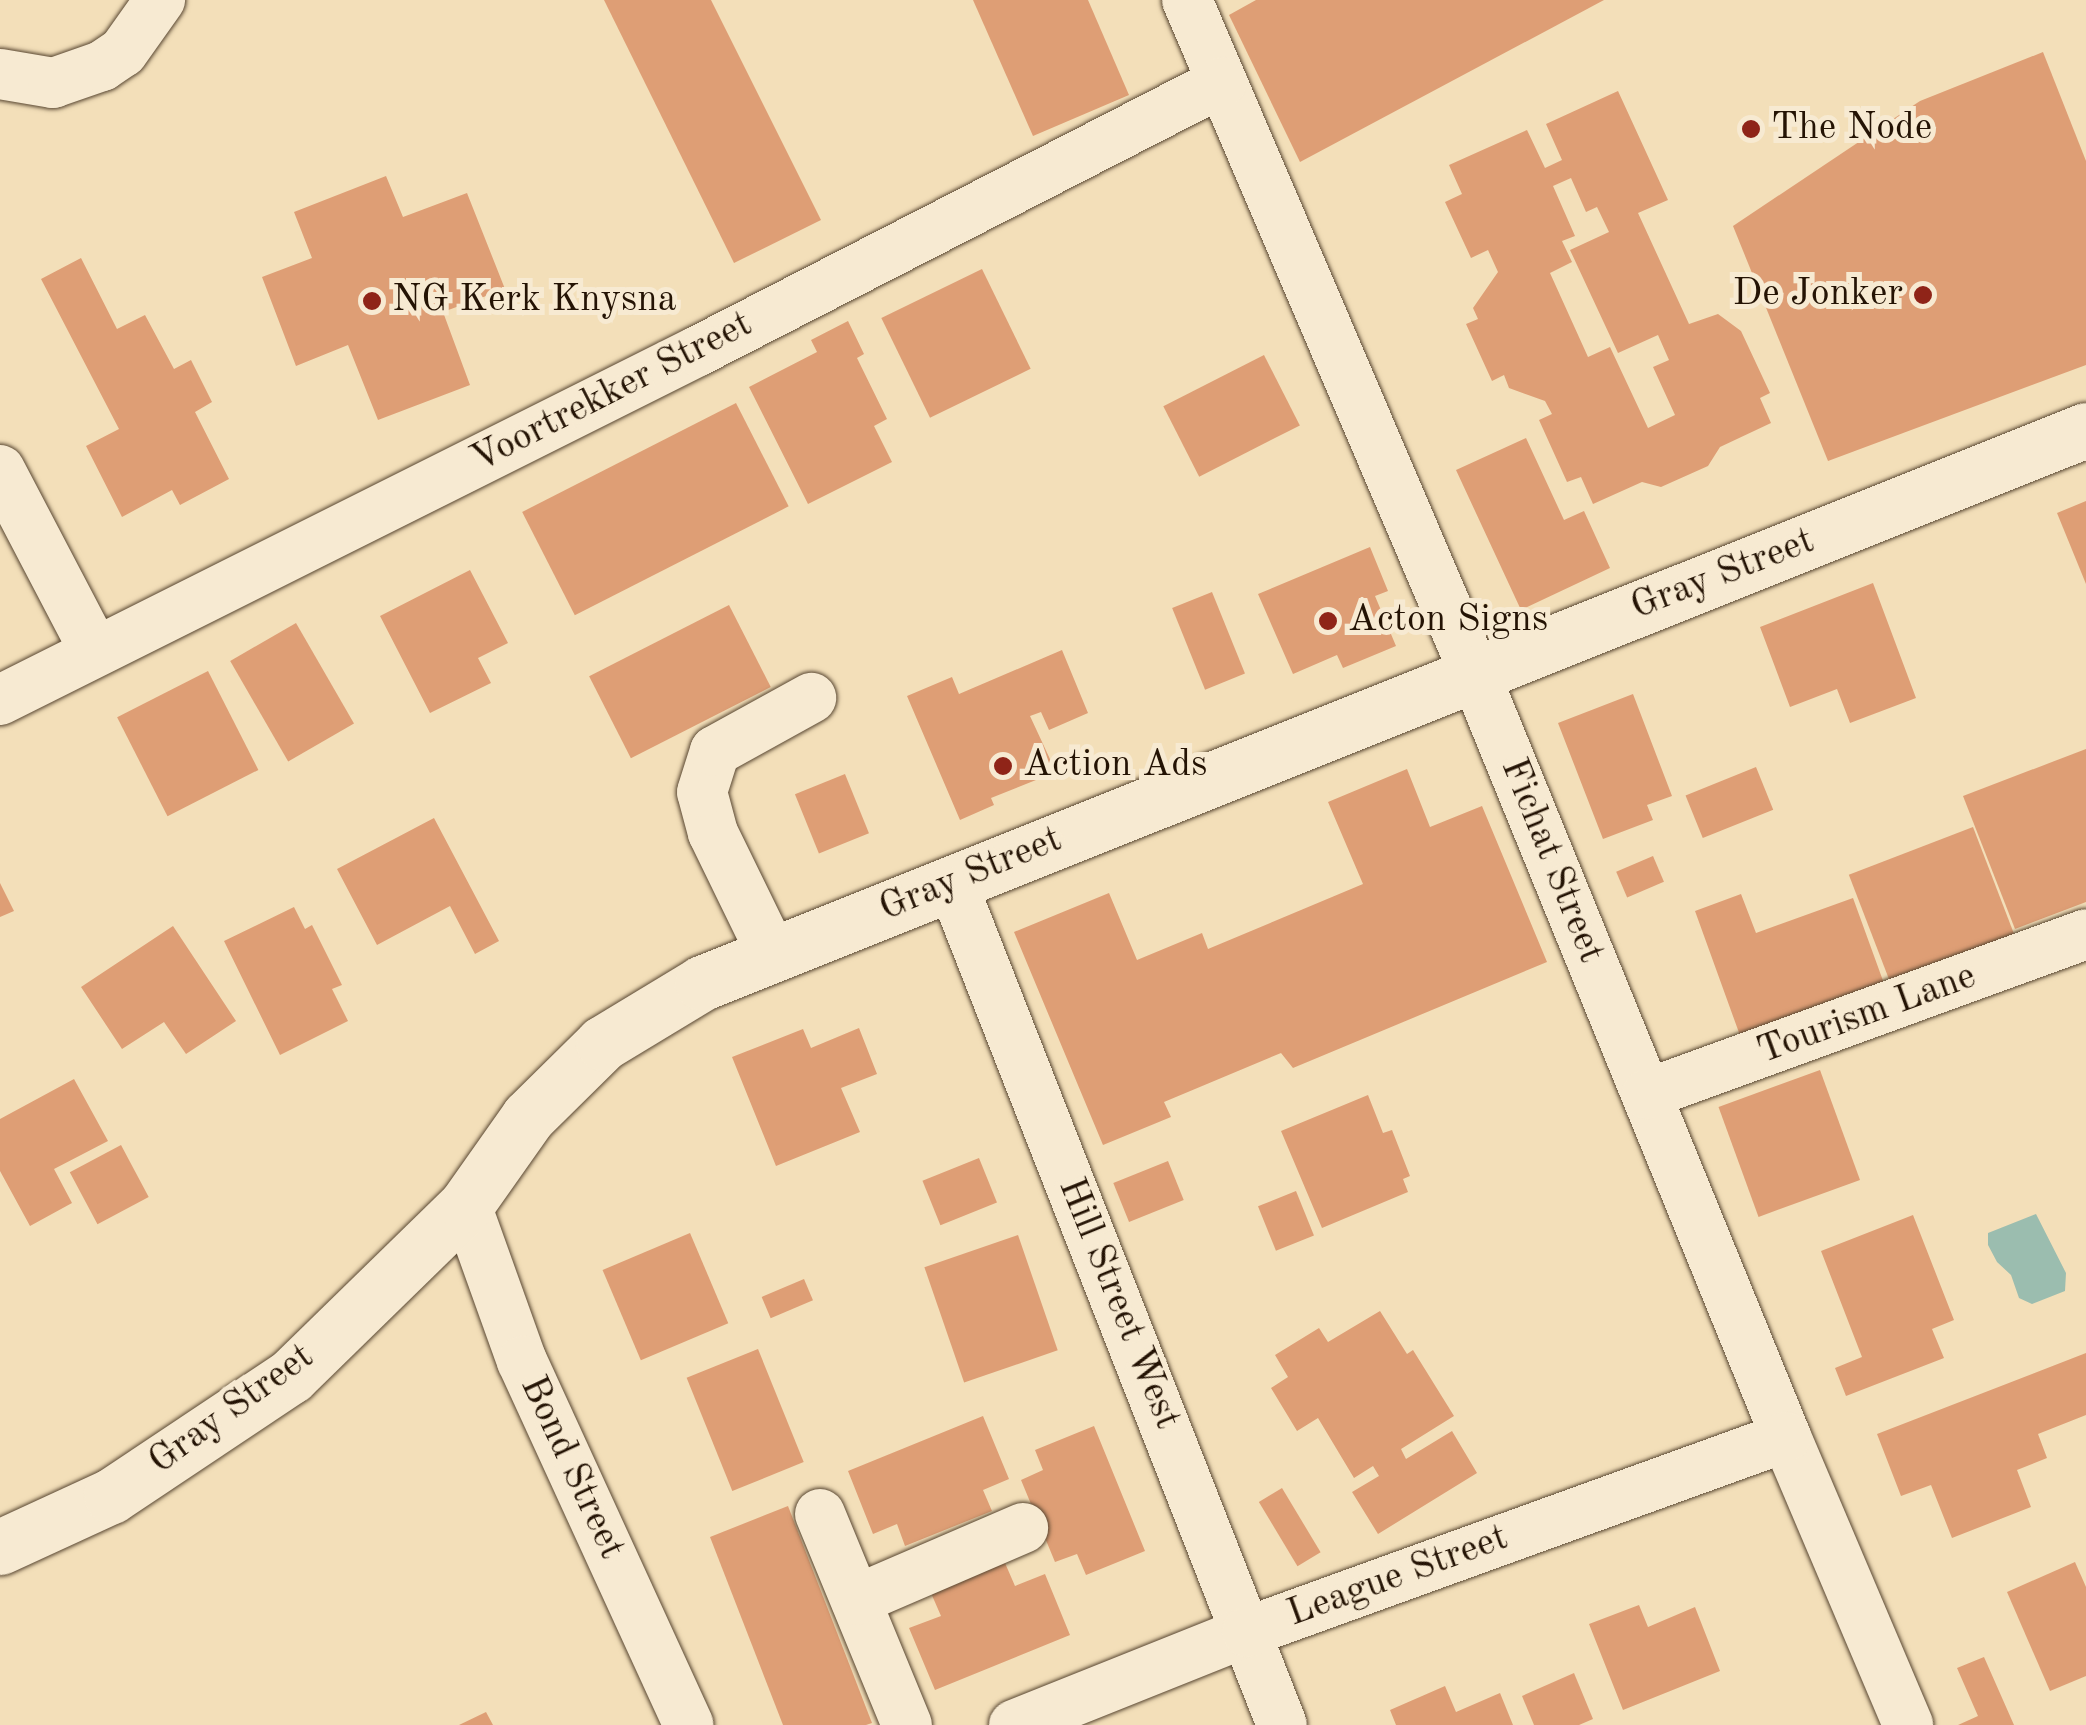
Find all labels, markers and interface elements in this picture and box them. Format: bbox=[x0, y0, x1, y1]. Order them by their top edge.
place label: The Node bbox=[1771, 106, 1932, 152]
marker: The Node bbox=[1740, 118, 1762, 140]
place label: De Jonker bbox=[1733, 272, 1903, 318]
place label: NG Kerk Knysna bbox=[392, 278, 677, 324]
marker: De Jonker bbox=[1912, 284, 1934, 306]
marker: NG Kerk Knysna bbox=[361, 290, 383, 312]
street label: Voortrekker Street bbox=[464, 302, 760, 484]
street label: Gray Street bbox=[1625, 519, 1821, 631]
place label: Acton Signs bbox=[1348, 598, 1548, 644]
marker: Acton Signs bbox=[1317, 610, 1339, 632]
place label: Action Ads bbox=[1023, 743, 1208, 789]
street label: Fichat Street bbox=[1489, 752, 1613, 970]
marker: Action Ads bbox=[992, 755, 1014, 777]
street label: Gray Street bbox=[873, 818, 1069, 932]
street label: Tourism Lane bbox=[1752, 954, 1982, 1076]
street label: Hill Street West bbox=[1047, 1172, 1189, 1436]
street label: Gray Street bbox=[141, 1335, 323, 1485]
street label: Bond Street bbox=[509, 1369, 633, 1567]
street label: League Street bbox=[1282, 1516, 1514, 1638]

